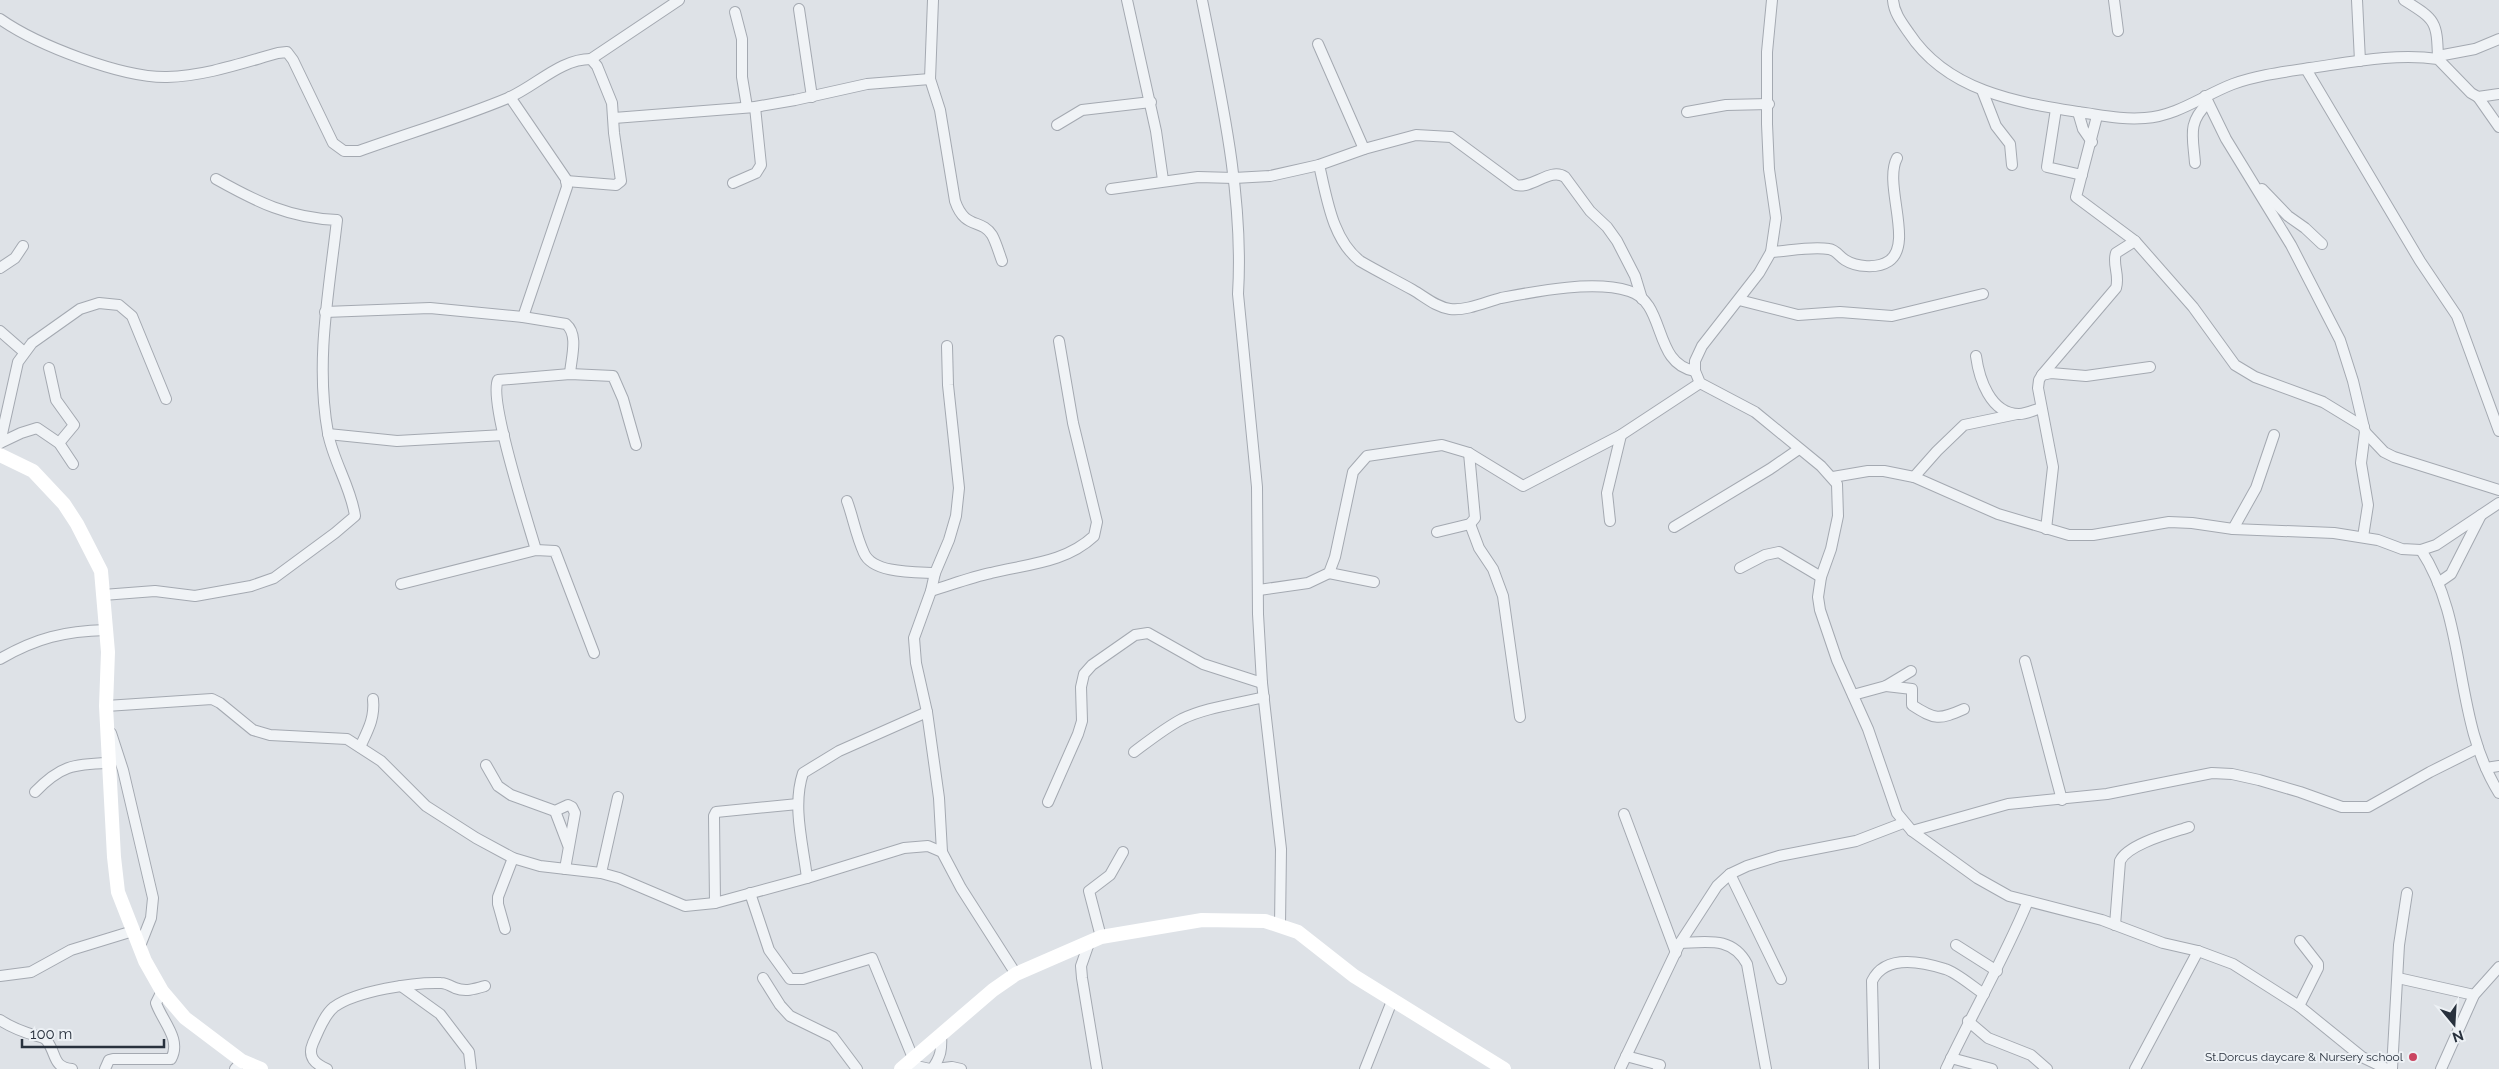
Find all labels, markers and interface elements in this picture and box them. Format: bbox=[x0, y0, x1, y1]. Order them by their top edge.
north arrow bbox=[2429, 999, 2479, 1049]
scale bar bbox=[22, 1016, 165, 1048]
text: 100 m bbox=[30, 1025, 72, 1043]
text: N bbox=[2450, 1027, 2466, 1046]
place label: St.Dorcus daycare & Nursery school bbox=[2205, 1050, 2404, 1064]
marker: St.Dorcus daycare & Nursery school bbox=[2407, 1051, 2419, 1063]

